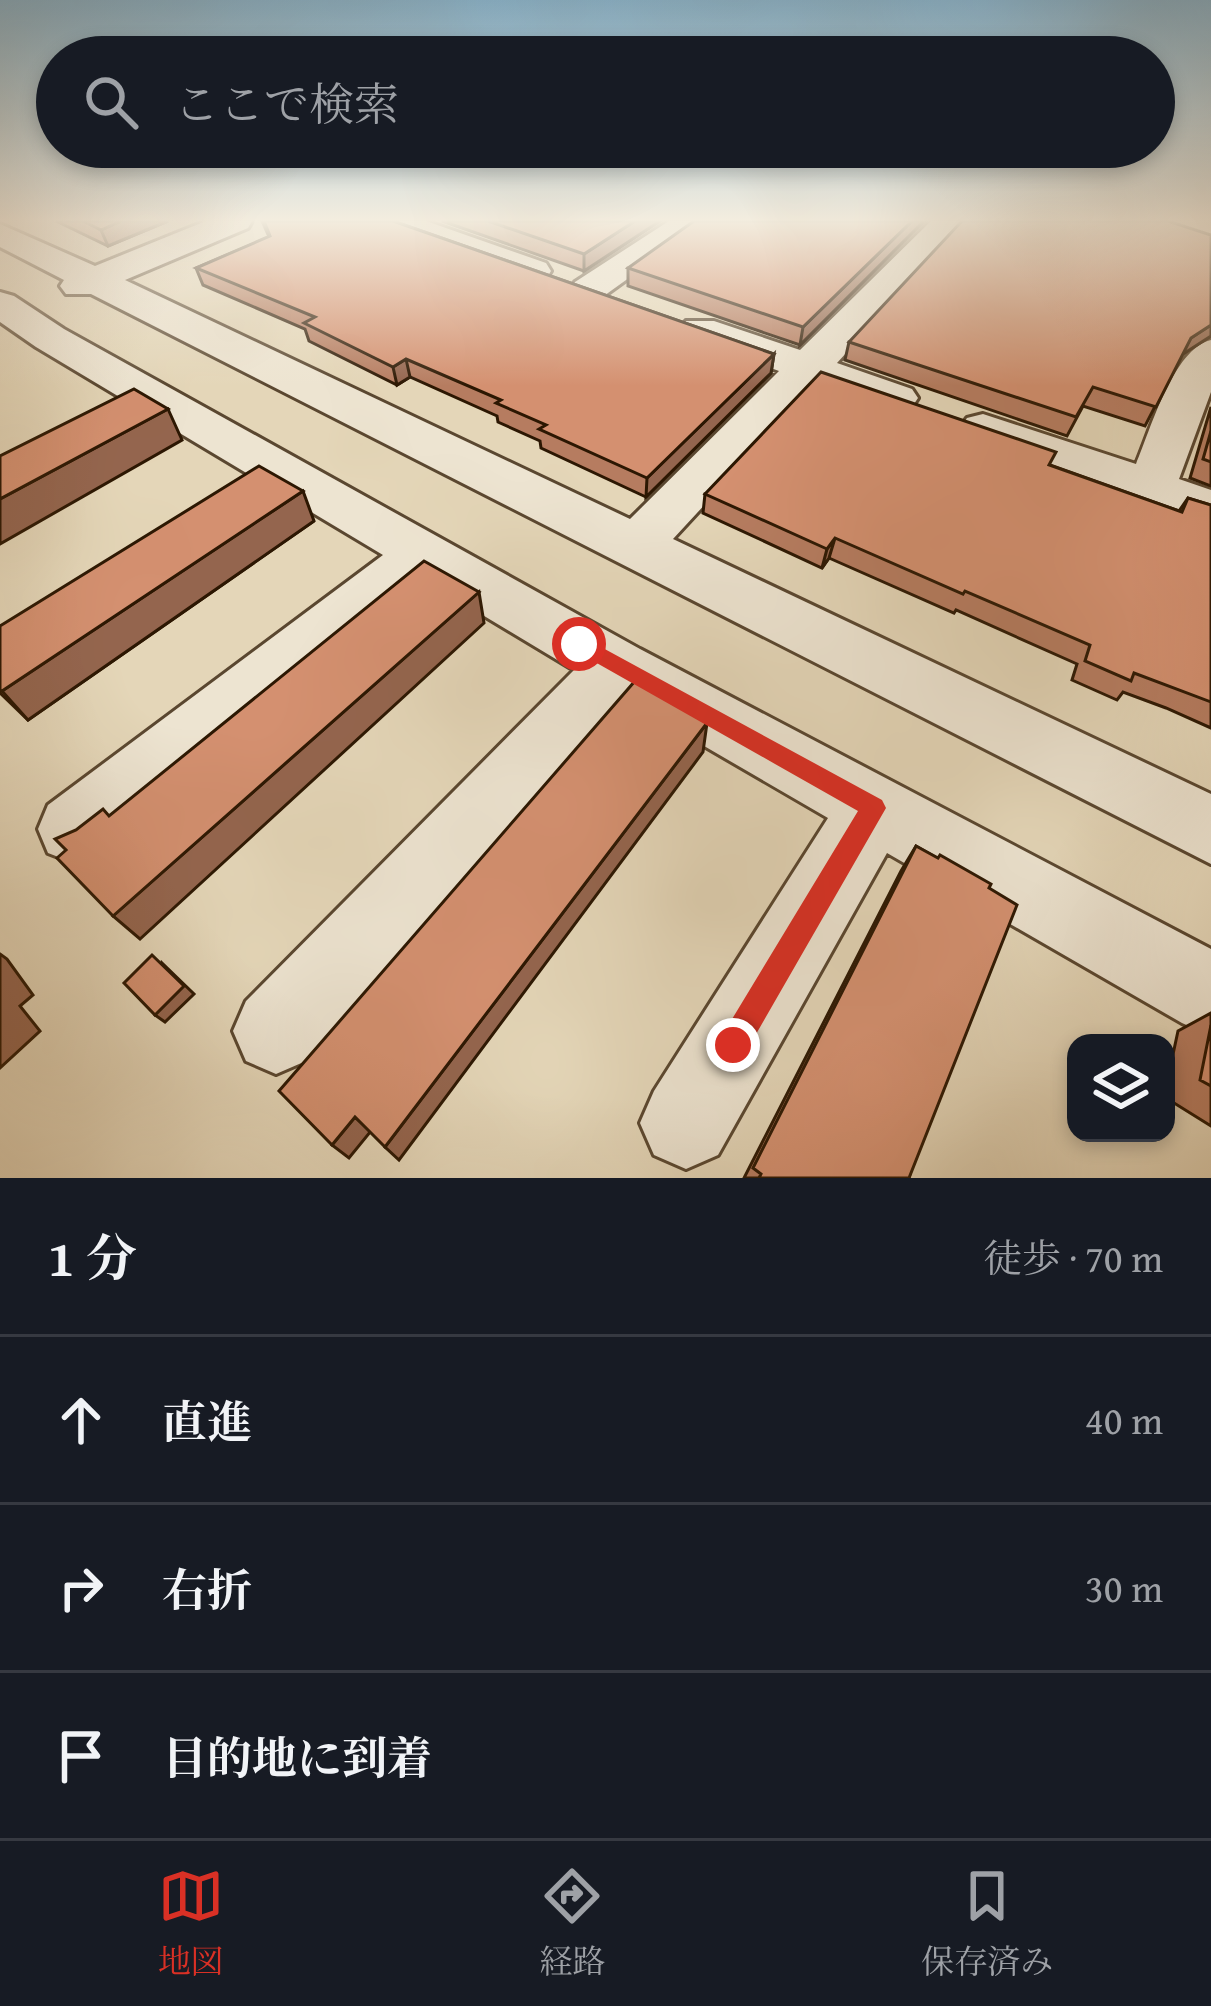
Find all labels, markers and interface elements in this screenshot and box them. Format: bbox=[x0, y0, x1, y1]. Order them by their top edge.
search box bbox=[36, 36, 1175, 168]
icon: search bbox=[78, 69, 144, 135]
text: ここで検索 bbox=[174, 71, 399, 136]
route start bbox=[552, 617, 606, 671]
route end bbox=[706, 1018, 760, 1072]
map controls bbox=[1067, 1034, 1175, 1142]
button: layers bbox=[1067, 1034, 1175, 1142]
text: 1 分 bbox=[48, 1220, 137, 1295]
text: 徒歩 · 70 m bbox=[983, 1229, 1163, 1286]
icon: ahead bbox=[48, 1387, 114, 1453]
text: 直進 bbox=[162, 1389, 252, 1454]
text: 40 m bbox=[1085, 1391, 1163, 1448]
icon: right bbox=[48, 1555, 114, 1621]
text: 右折 bbox=[162, 1557, 252, 1622]
text: 30 m bbox=[1085, 1559, 1163, 1616]
icon: arrive bbox=[48, 1723, 114, 1789]
text: 目的地に到着 bbox=[162, 1725, 432, 1790]
tab: 地図 bbox=[158, 1863, 224, 1985]
tab: 経路 bbox=[539, 1863, 605, 1985]
tab: 保存済み bbox=[921, 1863, 1053, 1985]

